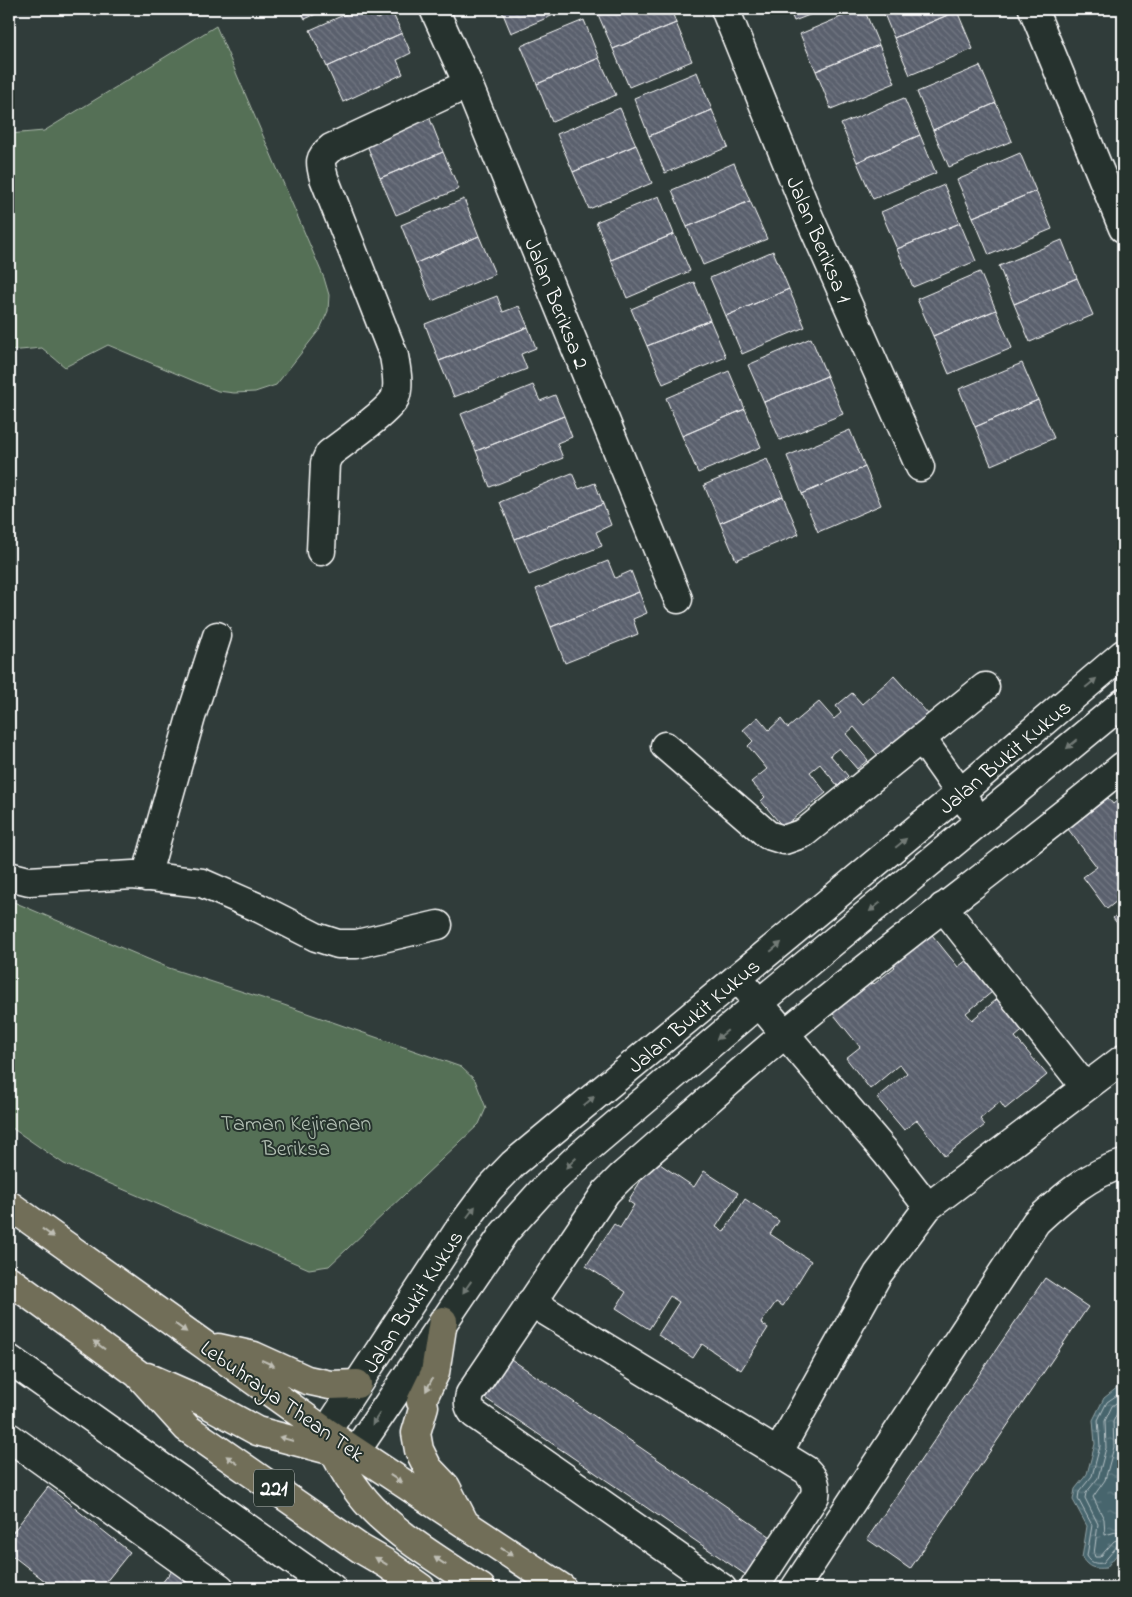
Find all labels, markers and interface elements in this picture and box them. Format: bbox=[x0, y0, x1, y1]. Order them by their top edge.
street label: Jalan Beriksa 1 bbox=[776, 172, 858, 309]
street label: Jalan Beriksa 2 bbox=[514, 234, 596, 375]
one-way arrow bbox=[1084, 677, 1097, 688]
street label: Jalan Bukit Kukus bbox=[932, 693, 1079, 824]
one-way arrow bbox=[1066, 739, 1079, 750]
one-way arrow bbox=[894, 837, 907, 848]
one-way arrow bbox=[869, 902, 882, 913]
one-way arrow bbox=[769, 941, 782, 952]
street label: Jalan Bukit Kukus bbox=[621, 952, 768, 1083]
one-way arrow bbox=[715, 1029, 728, 1040]
one-way arrow bbox=[583, 1095, 596, 1106]
park label: Taman Kejiranan Beriksa bbox=[221, 1109, 371, 1166]
one-way arrow bbox=[566, 1157, 578, 1169]
one-way arrow bbox=[466, 1206, 477, 1219]
street label: Jalan Bukit Kukus bbox=[356, 1225, 473, 1380]
one-way arrow bbox=[42, 1228, 55, 1238]
one-way arrow bbox=[462, 1280, 472, 1294]
one-way arrow bbox=[174, 1323, 187, 1333]
street label: Lebuhraya Thean Tek bbox=[192, 1334, 370, 1472]
one-way arrow bbox=[92, 1340, 106, 1350]
one-way arrow bbox=[261, 1359, 275, 1367]
one-way arrow bbox=[425, 1378, 433, 1393]
one-way arrow bbox=[372, 1413, 381, 1426]
one-way arrow bbox=[278, 1434, 293, 1442]
one-way arrow bbox=[225, 1455, 239, 1465]
road number: 221 bbox=[254, 1470, 294, 1506]
one-way arrow bbox=[389, 1474, 403, 1483]
one-way arrow bbox=[500, 1547, 513, 1557]
one-way arrow bbox=[374, 1556, 387, 1565]
one-way arrow bbox=[434, 1556, 447, 1566]

